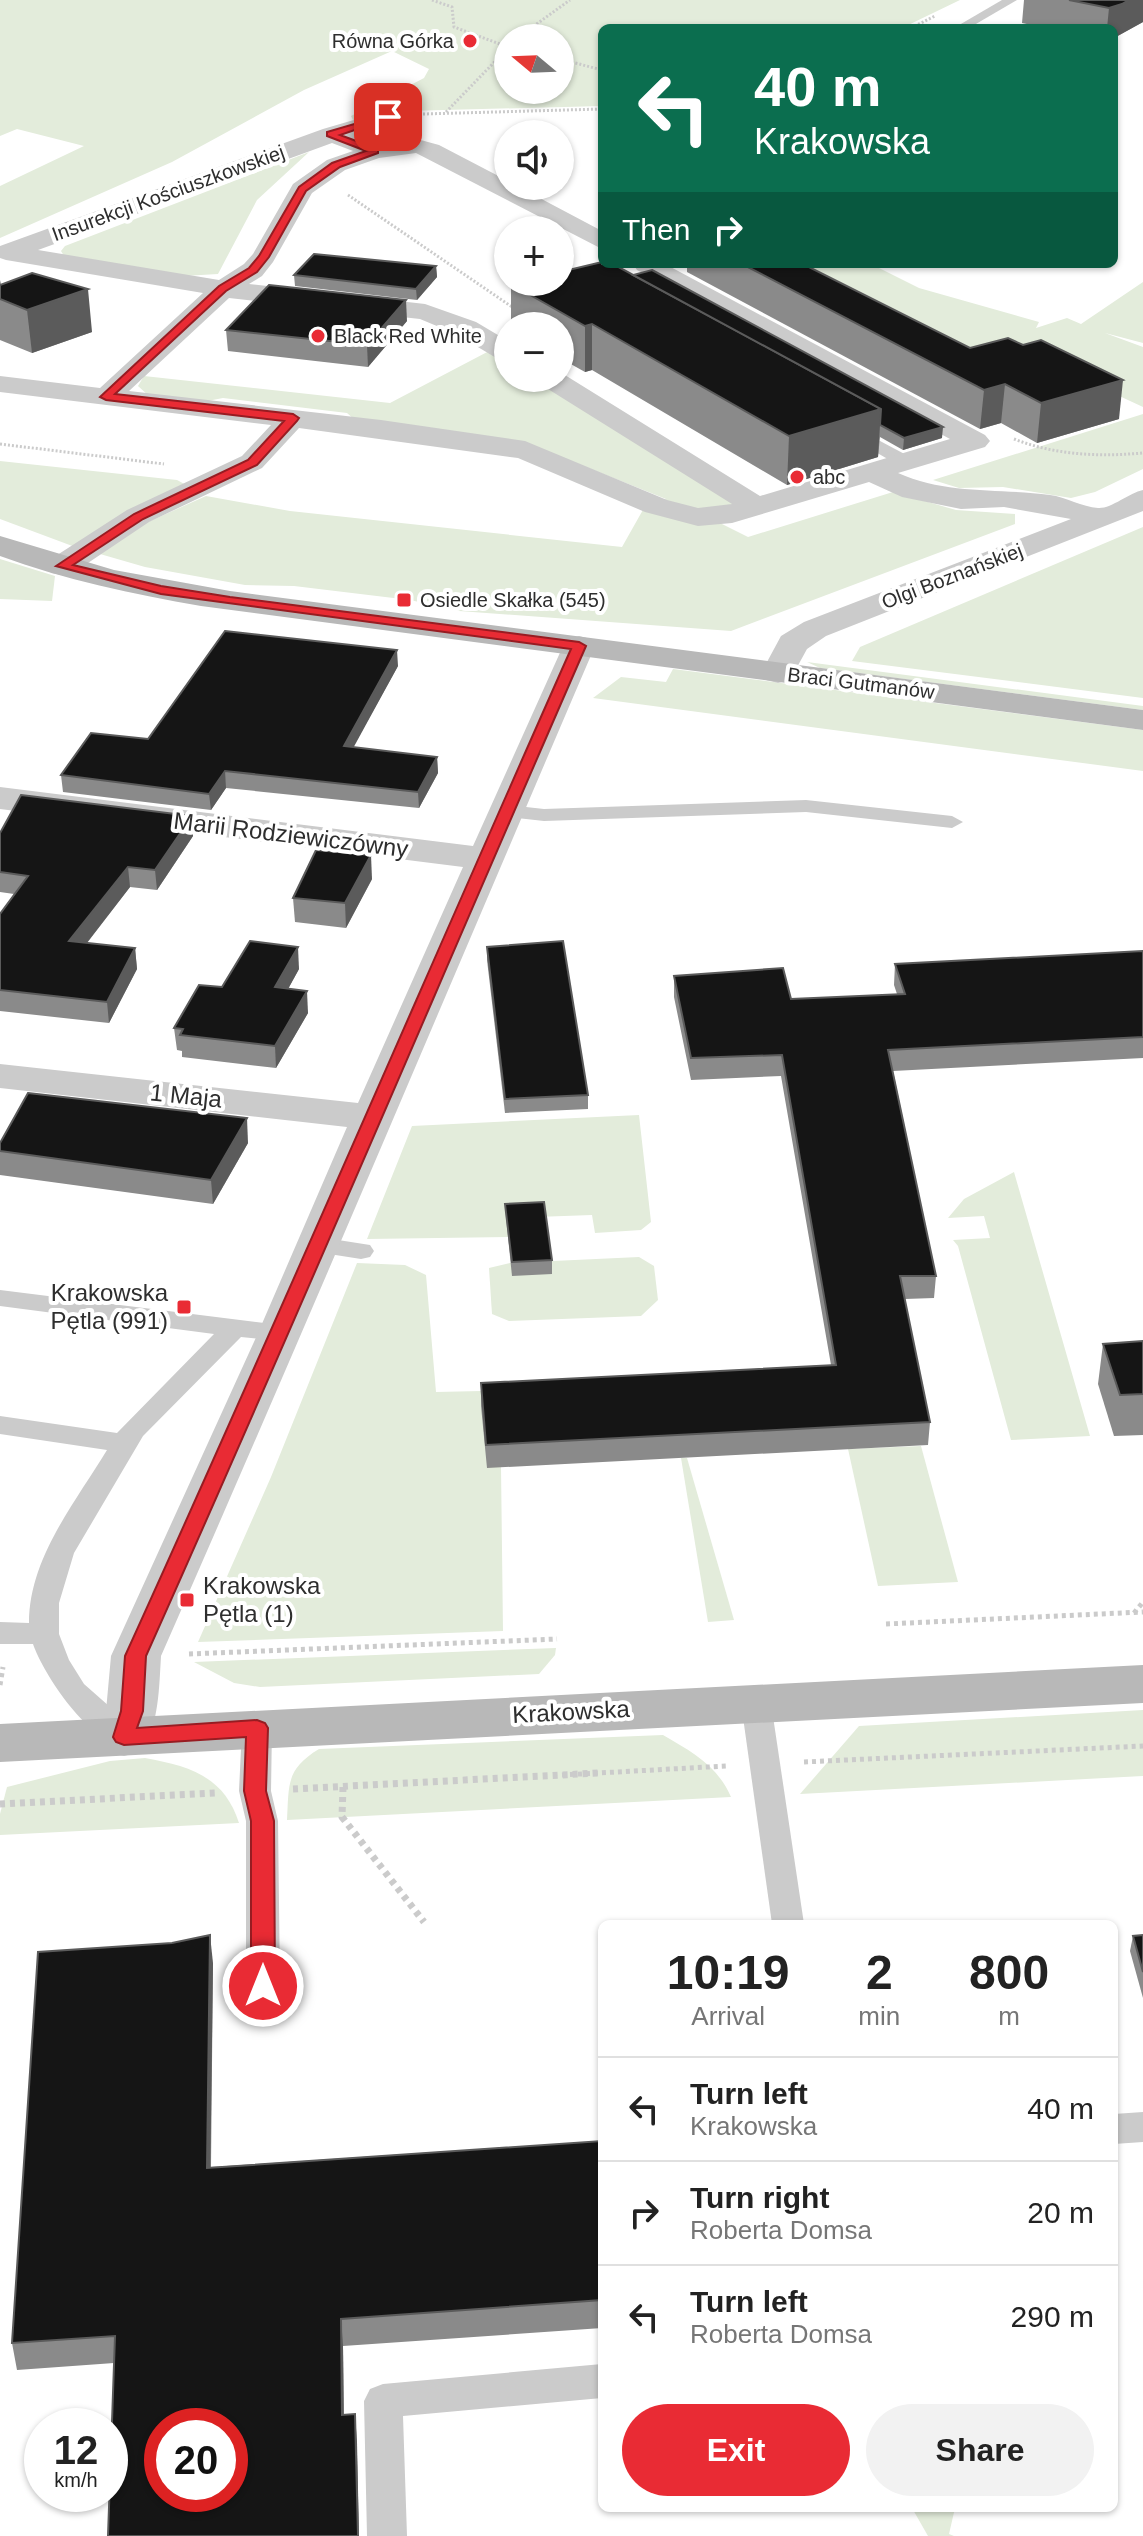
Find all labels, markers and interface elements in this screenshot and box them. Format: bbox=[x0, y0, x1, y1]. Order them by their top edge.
north arrow bbox=[494, 24, 574, 104]
map controls bbox=[494, 24, 574, 392]
place label: Równa Górka bbox=[332, 30, 455, 52]
marker: Równa Górka bbox=[461, 32, 479, 50]
text: 40 m bbox=[754, 55, 882, 118]
icon: left bbox=[622, 56, 726, 160]
pin bbox=[354, 83, 422, 151]
icon: arrive bbox=[366, 95, 410, 139]
button: sound bbox=[494, 120, 574, 200]
text: Krakowska bbox=[754, 121, 930, 162]
street label: Insurekcji Kościuszkowskiej bbox=[49, 141, 287, 245]
icon: right bbox=[706, 208, 750, 252]
text: Then bbox=[622, 213, 690, 246]
button: + bbox=[494, 216, 574, 296]
button: − bbox=[494, 312, 574, 392]
place label: Black Red White bbox=[334, 325, 482, 347]
marker: Black Red White bbox=[309, 327, 327, 345]
place label: abc bbox=[813, 466, 845, 488]
marker: abc bbox=[788, 468, 806, 486]
street label: Olgi Boznańskiej bbox=[879, 539, 1025, 613]
place label: Osiedle Skałka (545) bbox=[420, 589, 606, 611]
marker: Osiedle Skałka (545) bbox=[395, 591, 413, 609]
street label: Braci Gutmanów bbox=[786, 663, 936, 703]
street label: Marii Rodziewiczówny bbox=[172, 807, 410, 862]
street label: 1 Maja bbox=[149, 1078, 224, 1113]
place label: Krakowska Pętla (991) bbox=[51, 1279, 169, 1334]
marker: Krakowska Pętla (991) bbox=[175, 1298, 193, 1316]
place label: Krakowska Pętla (1) bbox=[203, 1572, 321, 1627]
marker: Krakowska Pętla (1) bbox=[178, 1591, 196, 1609]
street label: Krakowska bbox=[512, 1695, 631, 1728]
position arrow bbox=[221, 1944, 305, 2028]
text: 10:19 bbox=[667, 1946, 790, 1999]
text: 2 bbox=[866, 1946, 893, 1999]
text: 800 bbox=[969, 1946, 1049, 1999]
text: Arrival bbox=[691, 2001, 765, 2031]
text: min bbox=[858, 2001, 900, 2031]
text: m bbox=[998, 2001, 1020, 2031]
text: Turn left bbox=[690, 2077, 808, 2110]
icon: left bbox=[622, 2087, 666, 2131]
text: 40 m bbox=[1027, 2092, 1094, 2125]
text: Krakowska bbox=[690, 2111, 817, 2141]
text: Turn right bbox=[690, 2181, 829, 2214]
icon: right bbox=[622, 2191, 666, 2235]
text: 20 m bbox=[1027, 2196, 1094, 2229]
text: Roberta Domsa bbox=[690, 2215, 872, 2245]
text: Turn left bbox=[690, 2285, 808, 2318]
icon: left bbox=[622, 2295, 666, 2339]
text: 290 m bbox=[1011, 2300, 1094, 2333]
text: Roberta Domsa bbox=[690, 2319, 872, 2349]
button: Exit bbox=[622, 2404, 850, 2496]
button: Share bbox=[866, 2404, 1094, 2496]
speed limit sign: 20 bbox=[144, 2408, 248, 2512]
text: 12 bbox=[54, 2428, 98, 2472]
text: km/h bbox=[54, 2469, 98, 2491]

